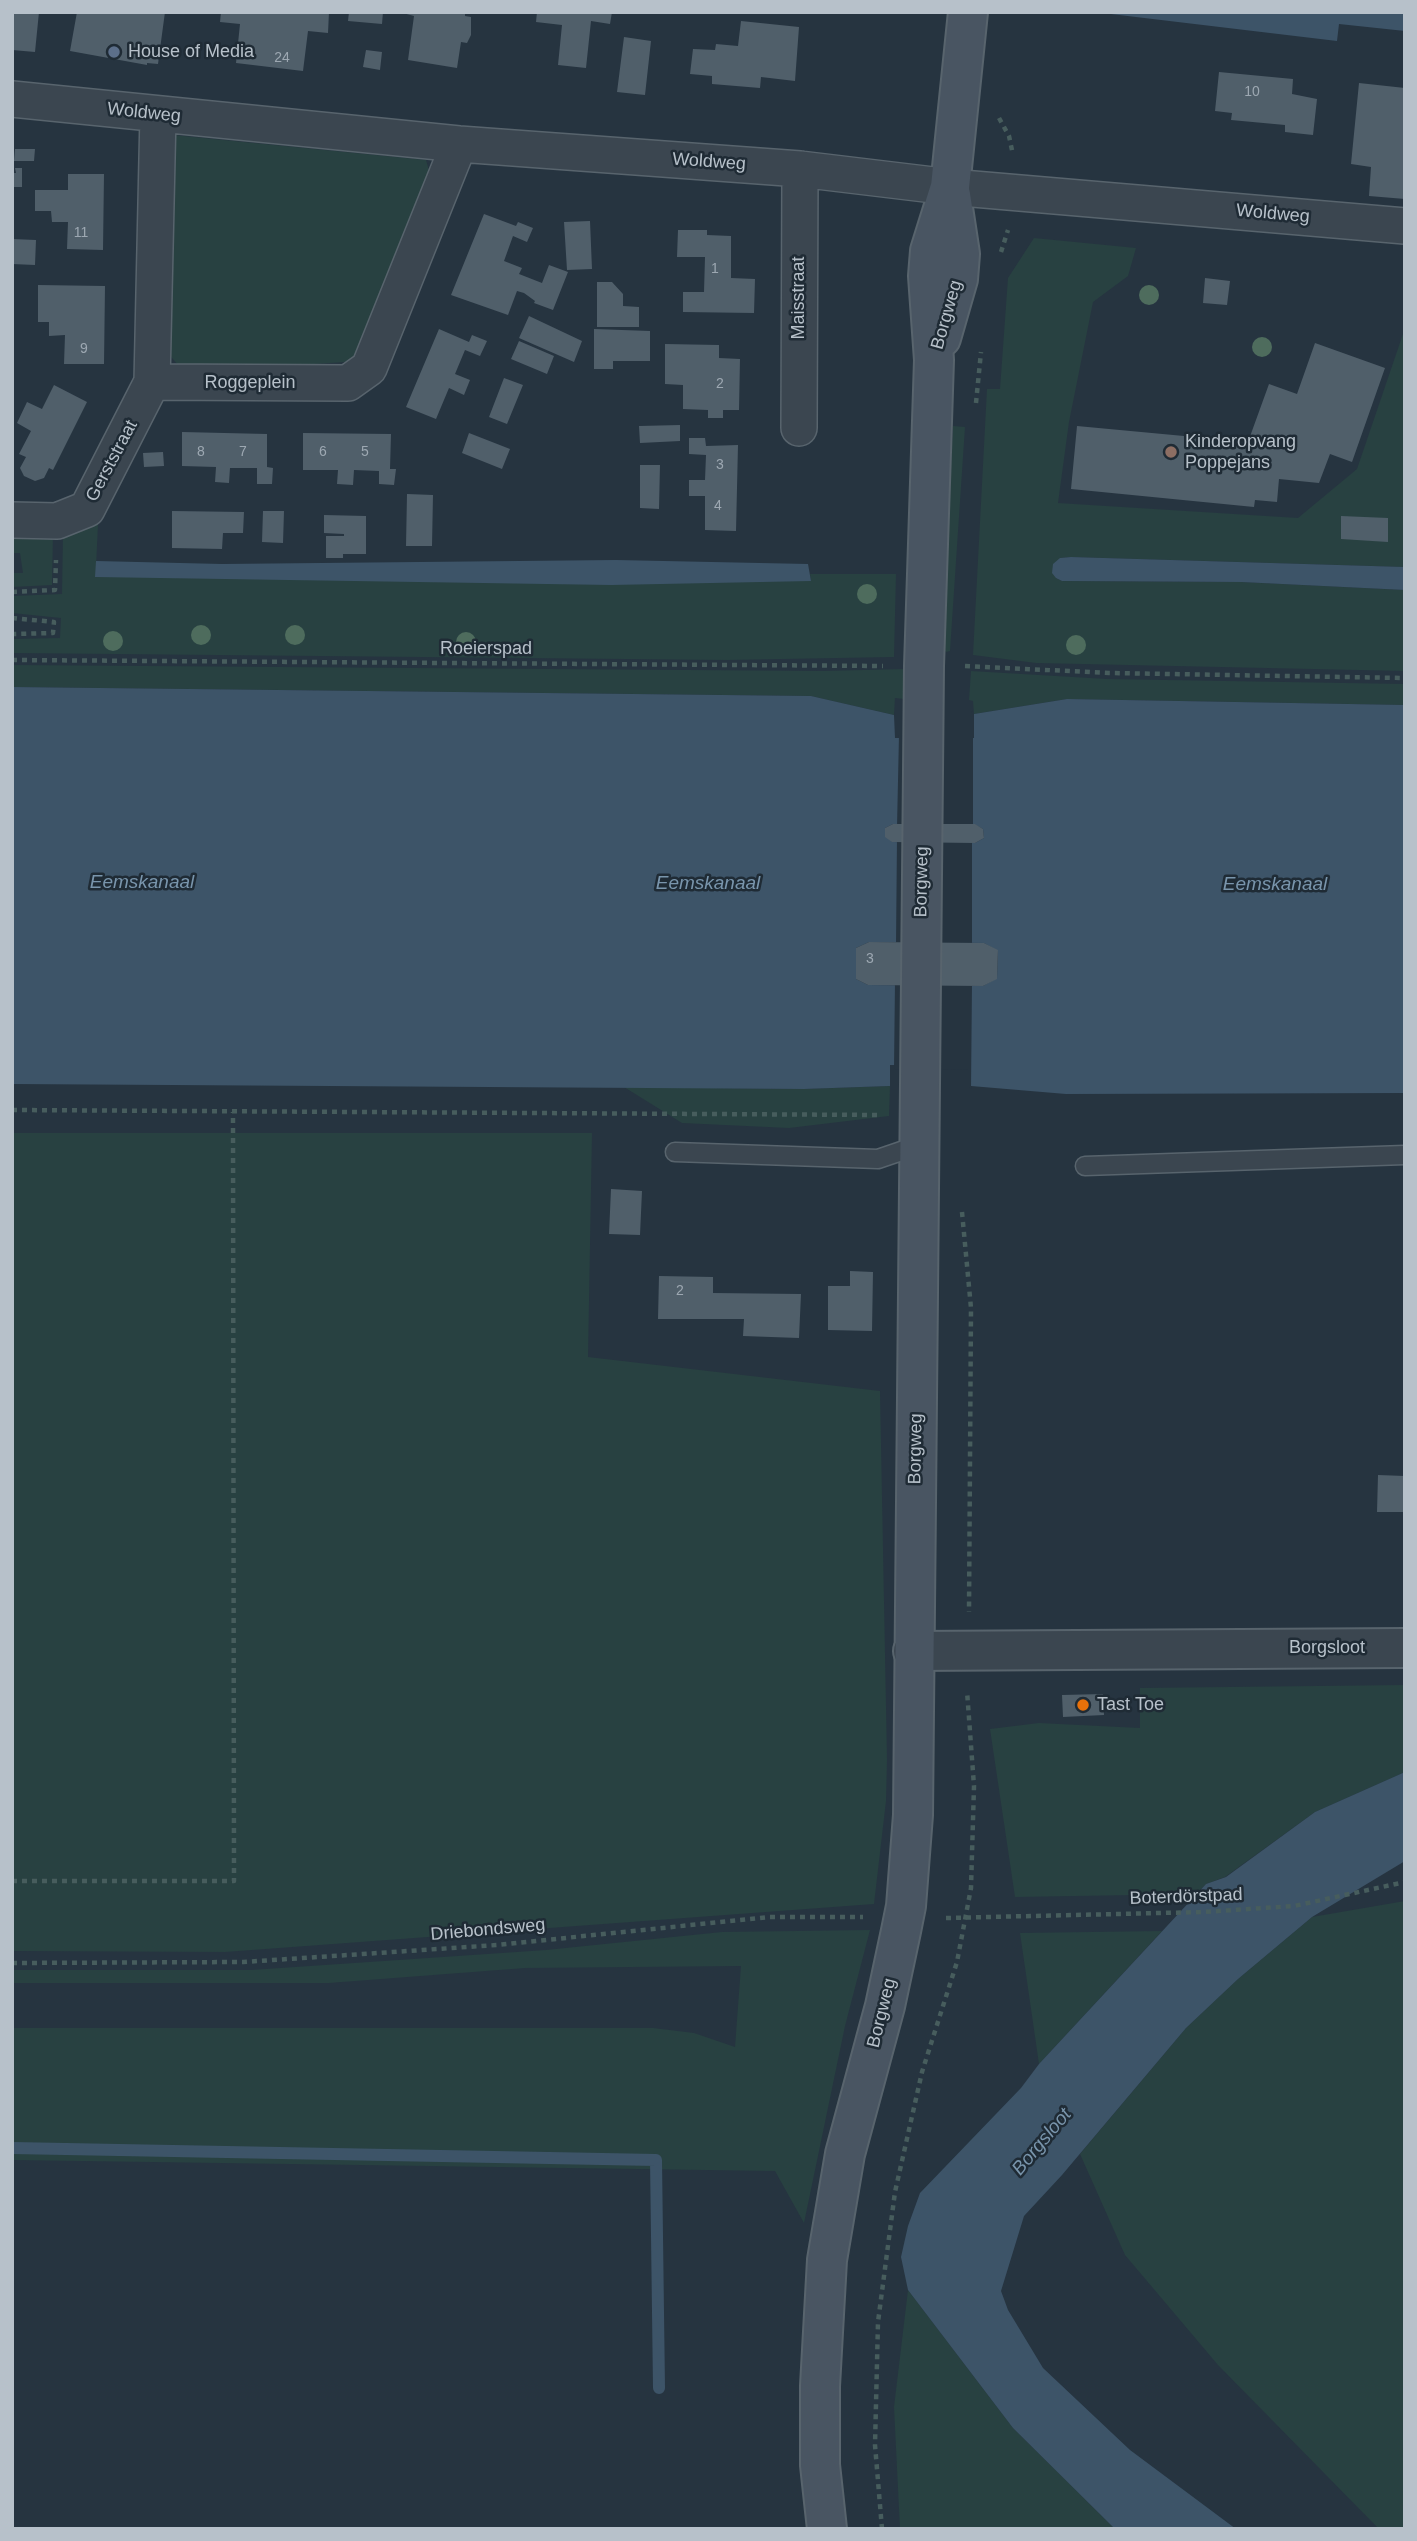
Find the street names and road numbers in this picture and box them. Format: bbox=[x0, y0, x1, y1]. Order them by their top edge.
street label: Woldweg bbox=[106, 98, 182, 128]
street label: Woldweg bbox=[671, 149, 747, 175]
street label: Woldweg bbox=[1235, 200, 1311, 228]
street label: Maisstraat bbox=[788, 256, 810, 340]
street label: Borgweg bbox=[927, 278, 967, 352]
street label: Roggeplein bbox=[204, 372, 296, 394]
street label: Gerststraat bbox=[82, 417, 142, 505]
street label: Roeierspad bbox=[440, 638, 532, 660]
street label: Borgweg bbox=[911, 846, 933, 918]
street label: Borgweg bbox=[905, 1413, 927, 1485]
street label: Borgsloot bbox=[1289, 1637, 1365, 1659]
street label: Boterdörstpad bbox=[1129, 1884, 1243, 1910]
street label: Driebondsweg bbox=[430, 1914, 546, 1946]
street label: Borgweg bbox=[863, 1976, 901, 2050]

